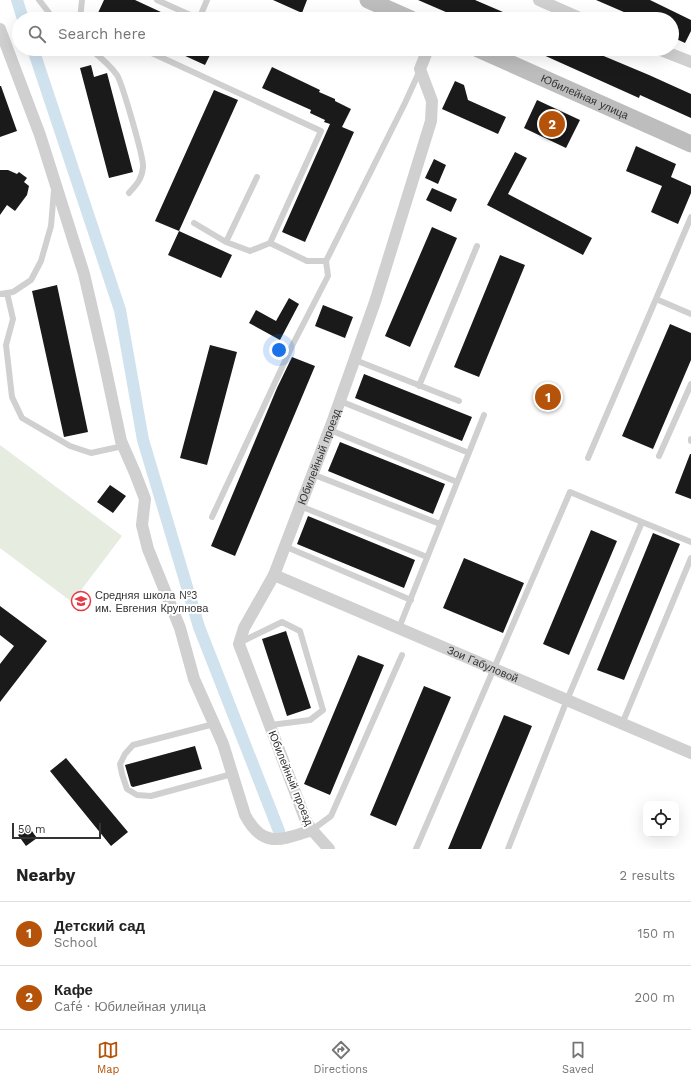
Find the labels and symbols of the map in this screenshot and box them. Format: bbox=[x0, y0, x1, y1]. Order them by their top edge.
street label: Юбилейная улица bbox=[539, 72, 631, 123]
pin: 2 bbox=[539, 109, 565, 139]
your location bbox=[269, 340, 289, 360]
pin: 1 bbox=[535, 382, 561, 412]
street label: Юбилейный проезд bbox=[295, 406, 344, 506]
place label: Средняя школа №3 им. Евгения Крупнова bbox=[95, 589, 209, 615]
school or university icon: Средняя школа №3 им. Евгения Крупнова bbox=[70, 590, 92, 612]
street label: Зои Габуловой bbox=[445, 644, 520, 686]
street label: Юбилейный проезд bbox=[266, 729, 316, 828]
scale bar bbox=[12, 821, 101, 840]

